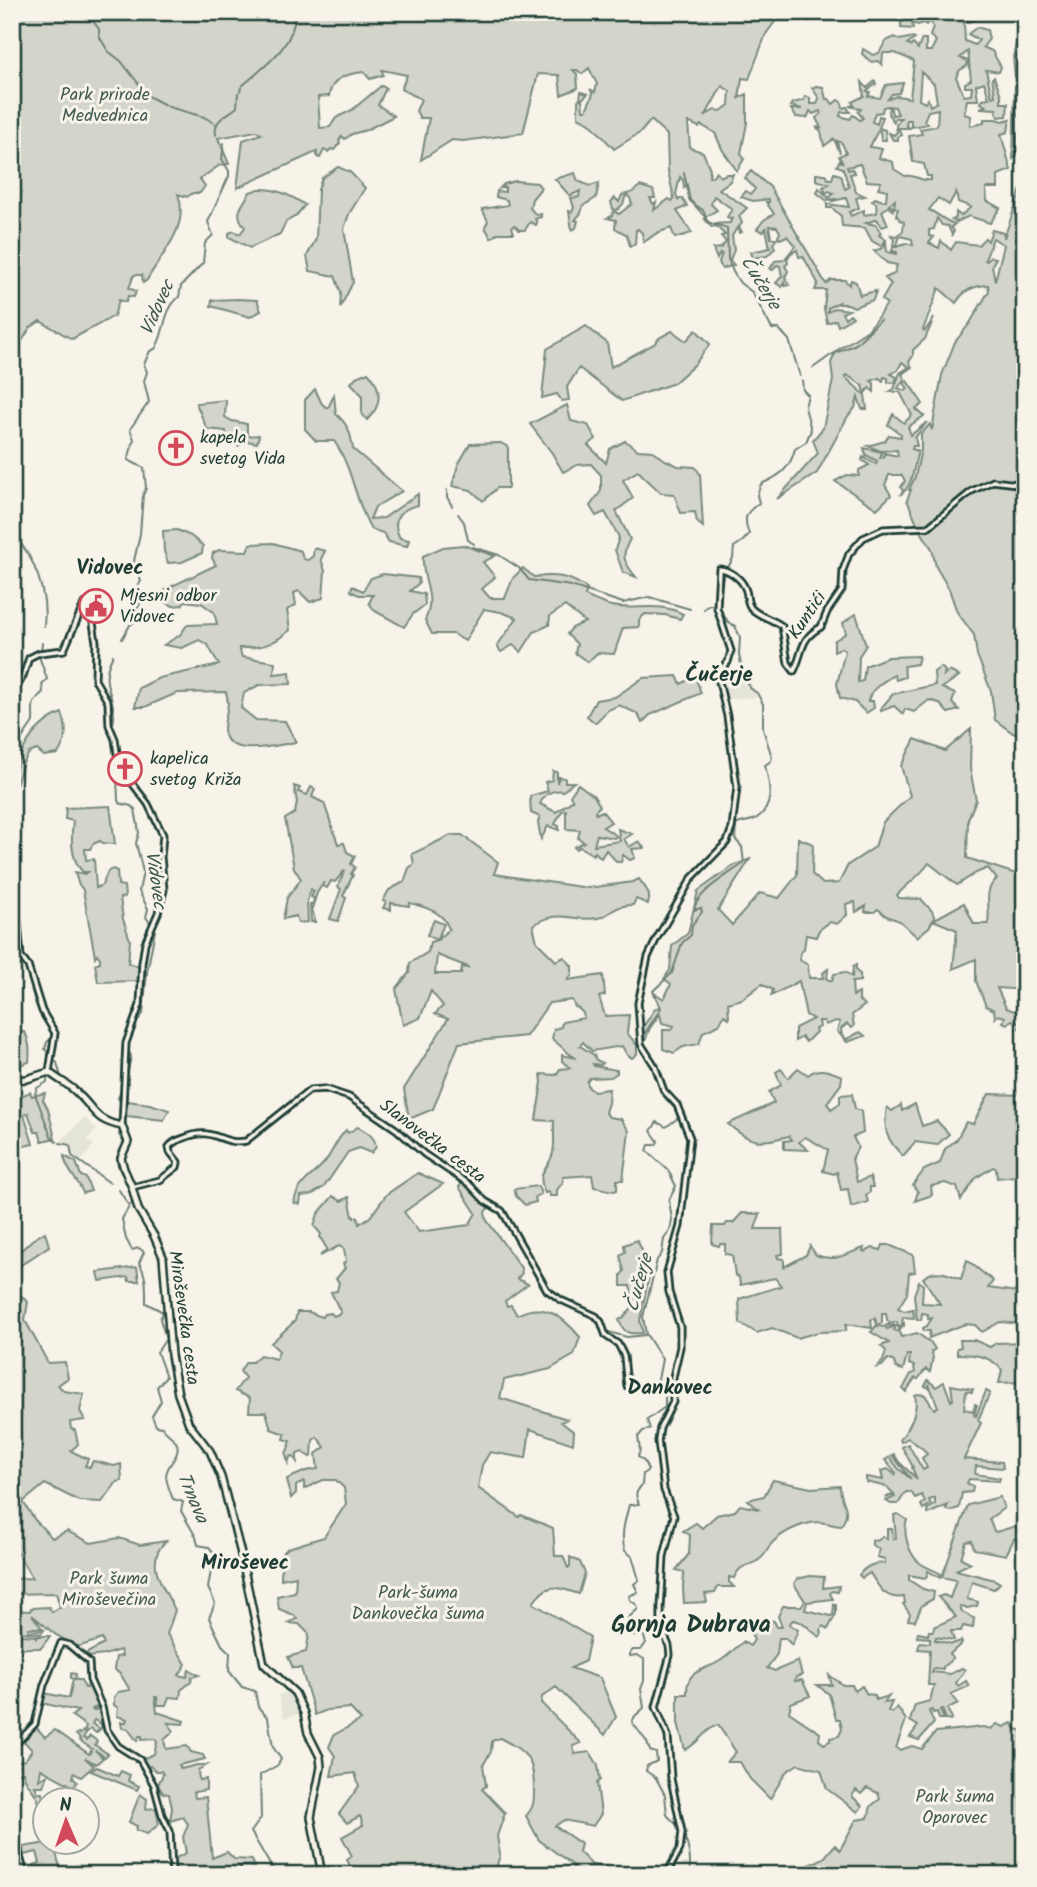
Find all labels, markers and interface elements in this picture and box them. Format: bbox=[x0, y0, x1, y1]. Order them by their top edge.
park label: Park prirode Medvednica bbox=[60, 81, 150, 131]
water label: Čučerje bbox=[732, 250, 790, 318]
water label: Vidovec bbox=[133, 274, 184, 340]
place label: kapela svetog Vida bbox=[200, 424, 286, 474]
church icon: kapela svetog Vida bbox=[157, 429, 195, 467]
district label: Vidovec bbox=[77, 552, 143, 585]
place label: Mjesni odbor Vidovec bbox=[120, 582, 217, 632]
street label: Kuntići bbox=[781, 586, 835, 646]
public building icon: Mjesni odbor Vidovec bbox=[77, 587, 115, 625]
district label: Čučerje bbox=[685, 659, 753, 692]
place label: kapelica svetog Križa bbox=[150, 745, 241, 795]
church icon: kapelica svetog Križa bbox=[106, 750, 144, 788]
water label: Vidovec bbox=[136, 849, 174, 912]
street label: Slanovečka cesta bbox=[372, 1092, 492, 1192]
water label: Čučerje bbox=[618, 1248, 663, 1315]
street label: Miroševečka cesta bbox=[159, 1249, 207, 1387]
district label: Dankovec bbox=[627, 1372, 713, 1405]
water label: Trnava bbox=[168, 1468, 216, 1529]
district label: Miroševec bbox=[201, 1547, 289, 1580]
park label: Park šuma Miroševečina bbox=[62, 1565, 156, 1615]
park label: Park-šuma Dankovečka šuma bbox=[351, 1579, 485, 1629]
district label: Gornja Dubrava bbox=[611, 1606, 771, 1645]
park label: Park šuma Oporovec bbox=[916, 1783, 994, 1833]
north arrow bbox=[32, 1786, 102, 1856]
text: N bbox=[59, 1791, 72, 1821]

